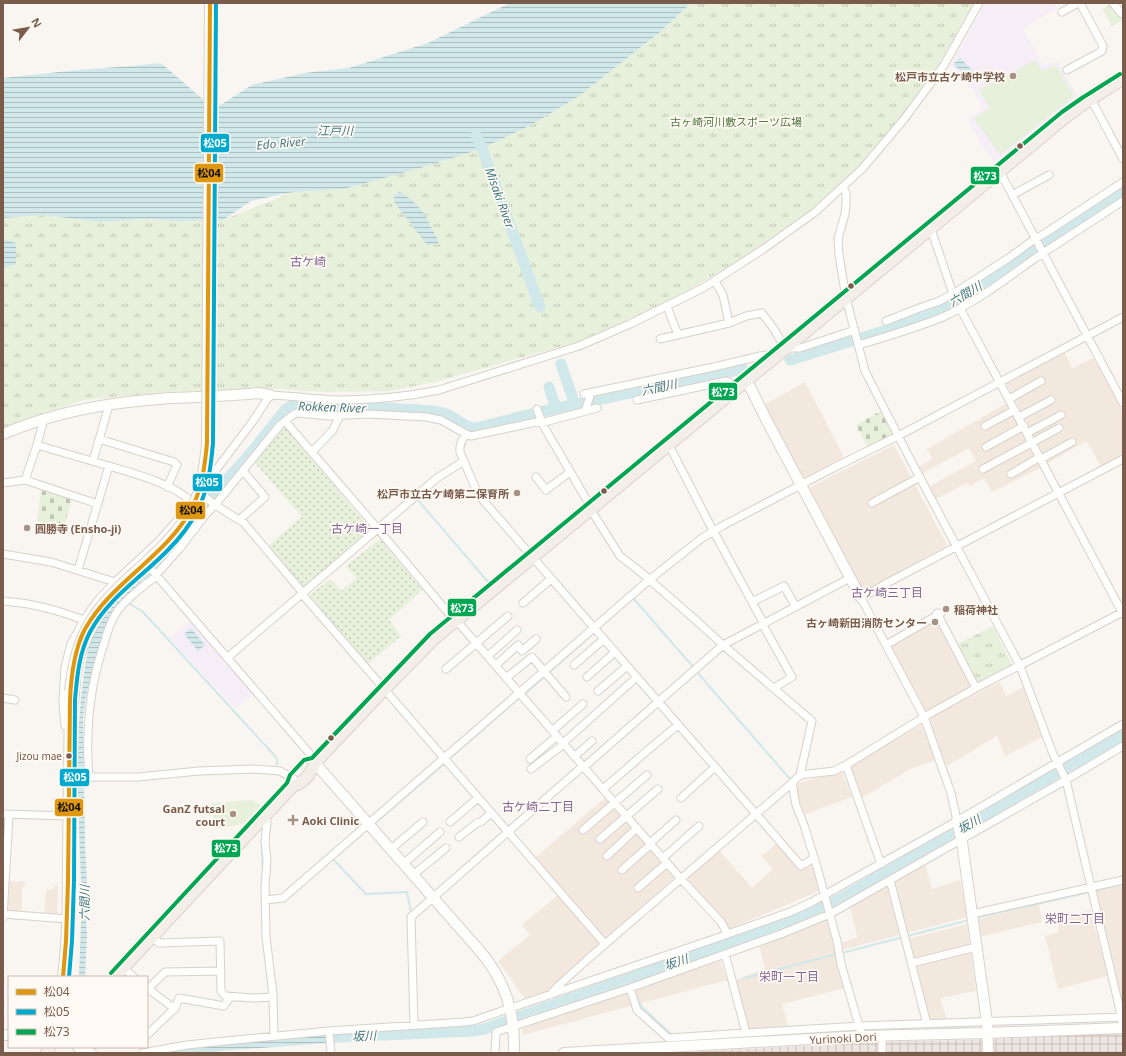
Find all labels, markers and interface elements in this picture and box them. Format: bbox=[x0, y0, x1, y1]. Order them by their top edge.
north arrow bbox=[8, 8, 48, 48]
text: N bbox=[28, 15, 46, 30]
place label: 松戸市立古ケ崎中学校 bbox=[895, 69, 1005, 84]
marker: 松戸市立古ケ崎中学校 bbox=[1008, 71, 1018, 81]
park label: 古ヶ崎河川敷スポーツ広場 bbox=[670, 114, 802, 129]
water label: 江戸川 bbox=[317, 122, 355, 139]
water label: Edo River bbox=[256, 132, 308, 154]
line badge: 松05 bbox=[200, 133, 230, 153]
text: 松05 bbox=[203, 135, 227, 150]
unlabelled marker bbox=[1015, 141, 1025, 151]
line badge: 松04 bbox=[194, 163, 224, 183]
text: 松04 bbox=[197, 165, 221, 180]
water label: Misaki River bbox=[481, 165, 519, 232]
line badge: 松73 bbox=[970, 166, 1000, 185]
text: 松73 bbox=[973, 168, 997, 183]
district label: 古ケ崎 bbox=[290, 253, 326, 270]
water label: 六間川 bbox=[945, 276, 987, 311]
unlabelled marker bbox=[846, 281, 856, 291]
water label: 六間川 bbox=[640, 375, 680, 399]
line badge: 松73 bbox=[708, 382, 738, 401]
text: 松73 bbox=[711, 384, 735, 399]
water label: Rokken River bbox=[298, 397, 367, 417]
line badge: 松05 bbox=[192, 473, 223, 492]
text: 松05 bbox=[195, 474, 219, 489]
place label: 松戸市立古ケ崎第二保育所 bbox=[377, 486, 509, 501]
unlabelled marker bbox=[599, 486, 609, 496]
marker: 松戸市立古ケ崎第二保育所 bbox=[512, 488, 522, 498]
line badge: 松04 bbox=[175, 501, 206, 520]
text: 松04 bbox=[179, 502, 203, 517]
district label: 古ケ崎一丁目 bbox=[331, 520, 403, 537]
place label: 圓勝寺 (Ensho-ji) bbox=[35, 521, 122, 536]
marker: 圓勝寺 (Ensho-ji) bbox=[22, 523, 32, 533]
district label: 古ケ崎三丁目 bbox=[851, 584, 923, 601]
line badge: 松73 bbox=[447, 598, 477, 617]
text: 松73 bbox=[450, 600, 474, 615]
place label: 稲荷神社 bbox=[954, 602, 998, 617]
marker: 稲荷神社 bbox=[941, 604, 951, 614]
place label: 古ヶ崎新田消防センター bbox=[806, 615, 927, 630]
marker: 古ヶ崎新田消防センター bbox=[930, 617, 940, 627]
unlabelled marker bbox=[326, 733, 336, 743]
place label: Jizou mae bbox=[16, 749, 62, 763]
marker: Jizou mae bbox=[64, 751, 74, 761]
line badge: 松05 bbox=[59, 768, 90, 787]
text: 松05 bbox=[63, 769, 87, 784]
line badge: 松04 bbox=[54, 798, 84, 817]
district label: 古ケ崎二丁目 bbox=[502, 798, 574, 815]
text: 松04 bbox=[57, 799, 81, 814]
place label: GanZ futsal court bbox=[162, 801, 225, 829]
marker: GanZ futsal court bbox=[228, 809, 238, 819]
water label: 坂川 bbox=[954, 810, 985, 837]
place label: Aoki Clinic bbox=[302, 813, 360, 828]
marker: Aoki Clinic bbox=[287, 814, 299, 826]
line badge: 松73 bbox=[211, 839, 241, 858]
text: 松73 bbox=[214, 840, 238, 855]
water label: 六間川 bbox=[76, 883, 93, 921]
district label: 栄町二丁目 bbox=[1045, 910, 1105, 927]
water label: 坂川 bbox=[662, 949, 692, 974]
district label: 栄町一丁目 bbox=[759, 968, 819, 985]
legend bbox=[8, 976, 148, 1048]
text: 松04 bbox=[44, 983, 70, 1000]
text: 松05 bbox=[44, 1003, 70, 1020]
text: 松73 bbox=[44, 1023, 70, 1040]
water label: 坂川 bbox=[352, 1027, 378, 1045]
street label: Yurinoki Dori bbox=[809, 1029, 877, 1047]

